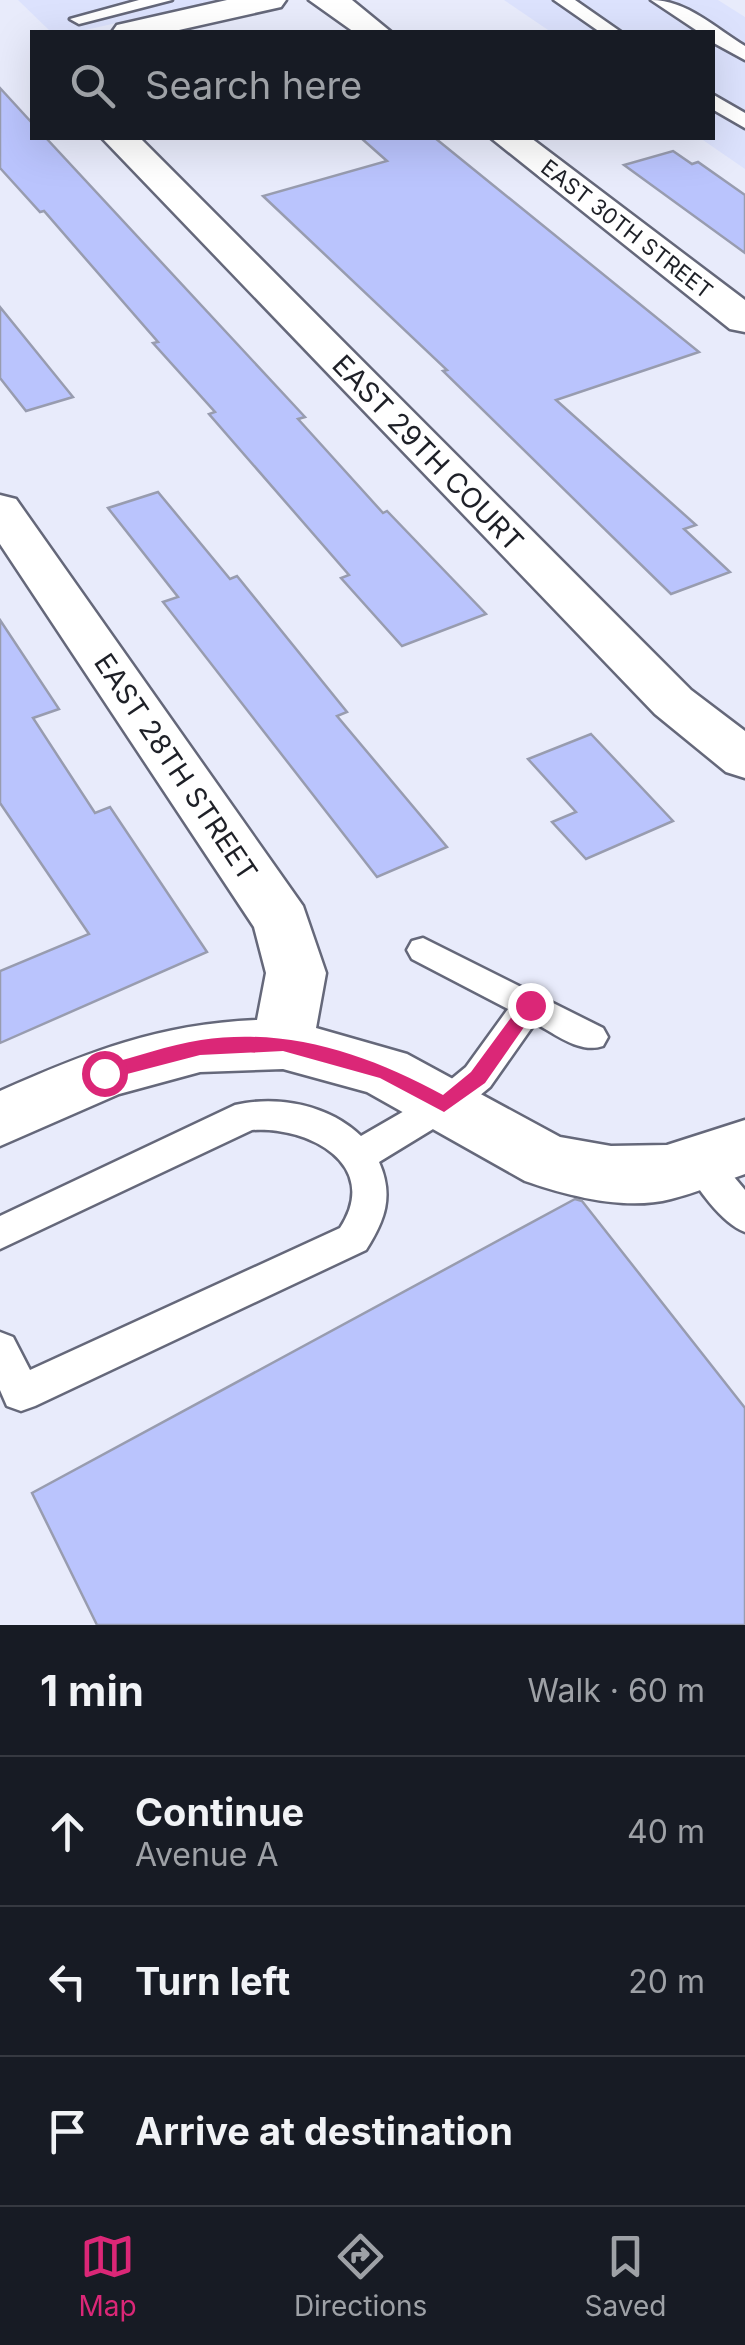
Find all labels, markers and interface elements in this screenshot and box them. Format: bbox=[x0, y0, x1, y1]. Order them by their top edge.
search box bbox=[30, 30, 715, 140]
icon: search bbox=[65, 58, 120, 113]
text: Search here bbox=[145, 62, 362, 108]
street label: EAST 30TH STREET bbox=[536, 154, 718, 304]
street label: EAST 29TH COURT bbox=[325, 348, 531, 558]
street label: EAST 28TH STREET bbox=[87, 647, 265, 887]
route end bbox=[508, 983, 554, 1029]
route start bbox=[82, 1051, 128, 1097]
text: 1 min bbox=[40, 1665, 144, 1716]
text: Walk · 60 m bbox=[528, 1671, 705, 1710]
text: Continue bbox=[135, 1789, 304, 1835]
icon: ahead bbox=[40, 1804, 95, 1859]
text: 40 m bbox=[627, 1812, 705, 1851]
text: Avenue A bbox=[135, 1835, 278, 1874]
icon: left bbox=[40, 1954, 95, 2009]
text: Turn left bbox=[135, 1958, 290, 2004]
text: 20 m bbox=[628, 1962, 705, 2001]
icon: arrive bbox=[40, 2104, 95, 2159]
text: Arrive at destination bbox=[135, 2108, 513, 2154]
tab: Map bbox=[79, 2229, 137, 2323]
tab: Directions bbox=[294, 2229, 427, 2323]
tab: Saved bbox=[584, 2229, 666, 2323]

